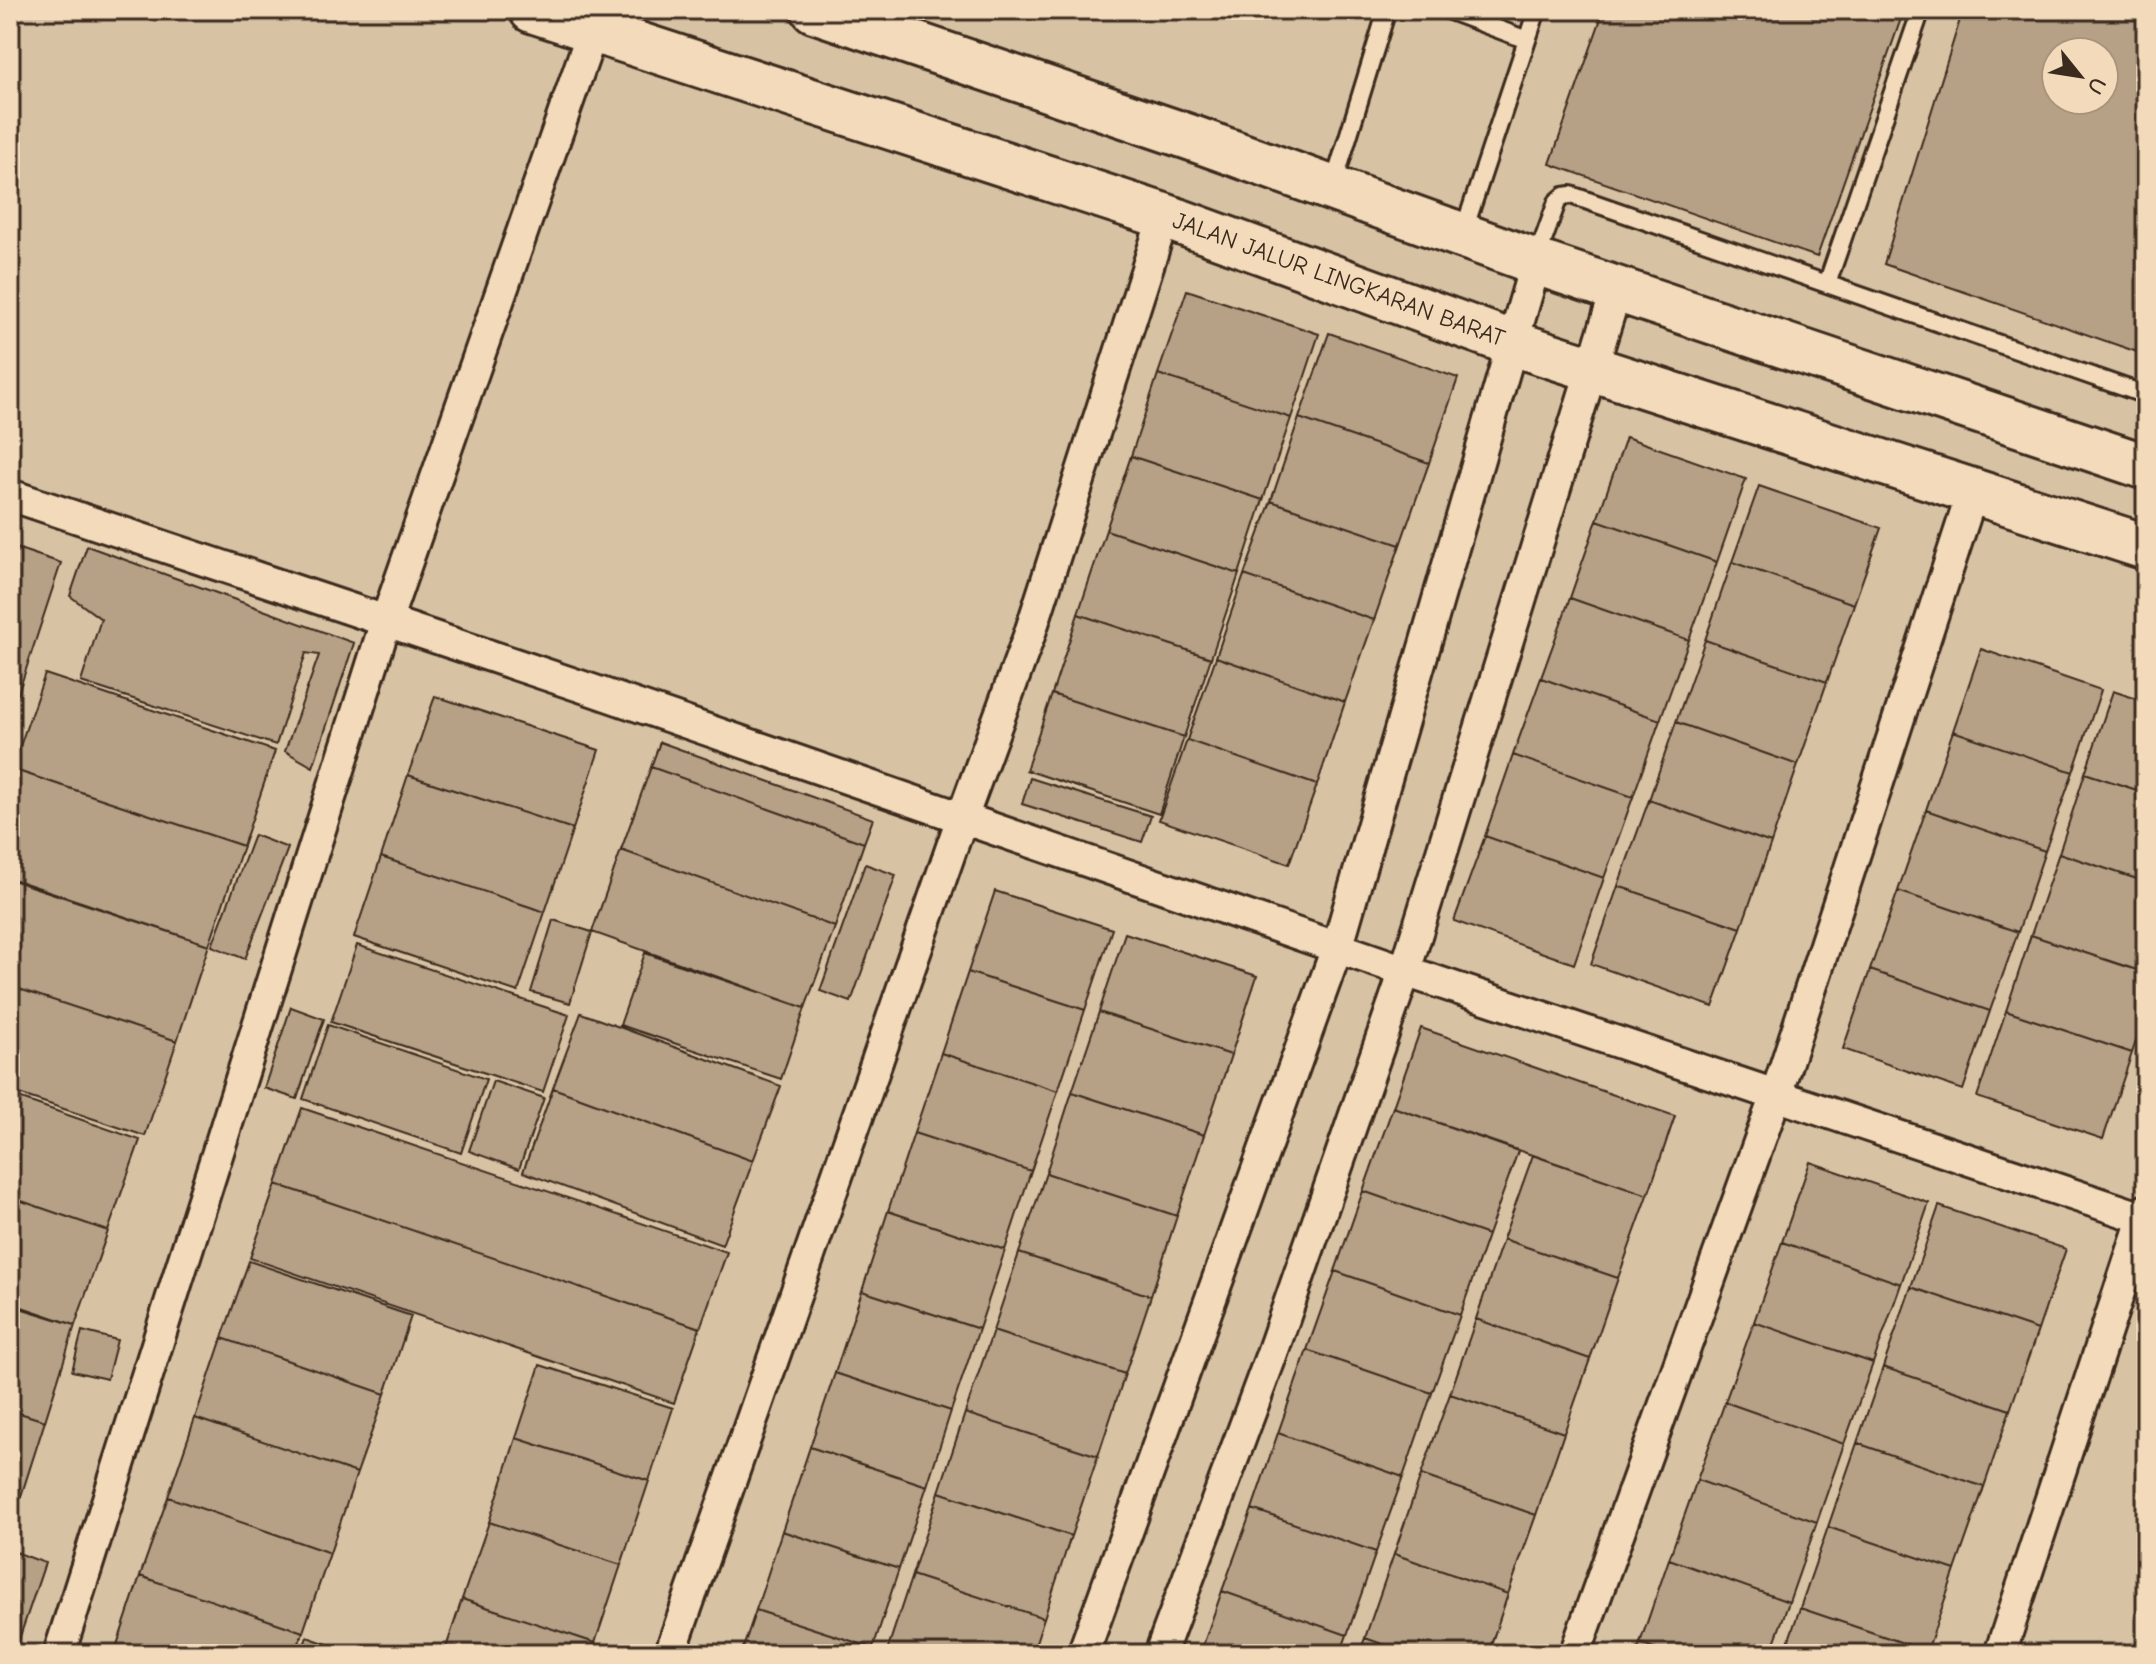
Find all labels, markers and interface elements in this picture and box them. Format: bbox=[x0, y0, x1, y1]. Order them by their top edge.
north arrow bbox=[2040, 36, 2120, 116]
text: U bbox=[2082, 73, 2111, 98]
street label: JALAN JALUR LINGKARAN BARAT bbox=[1169, 206, 1509, 352]

